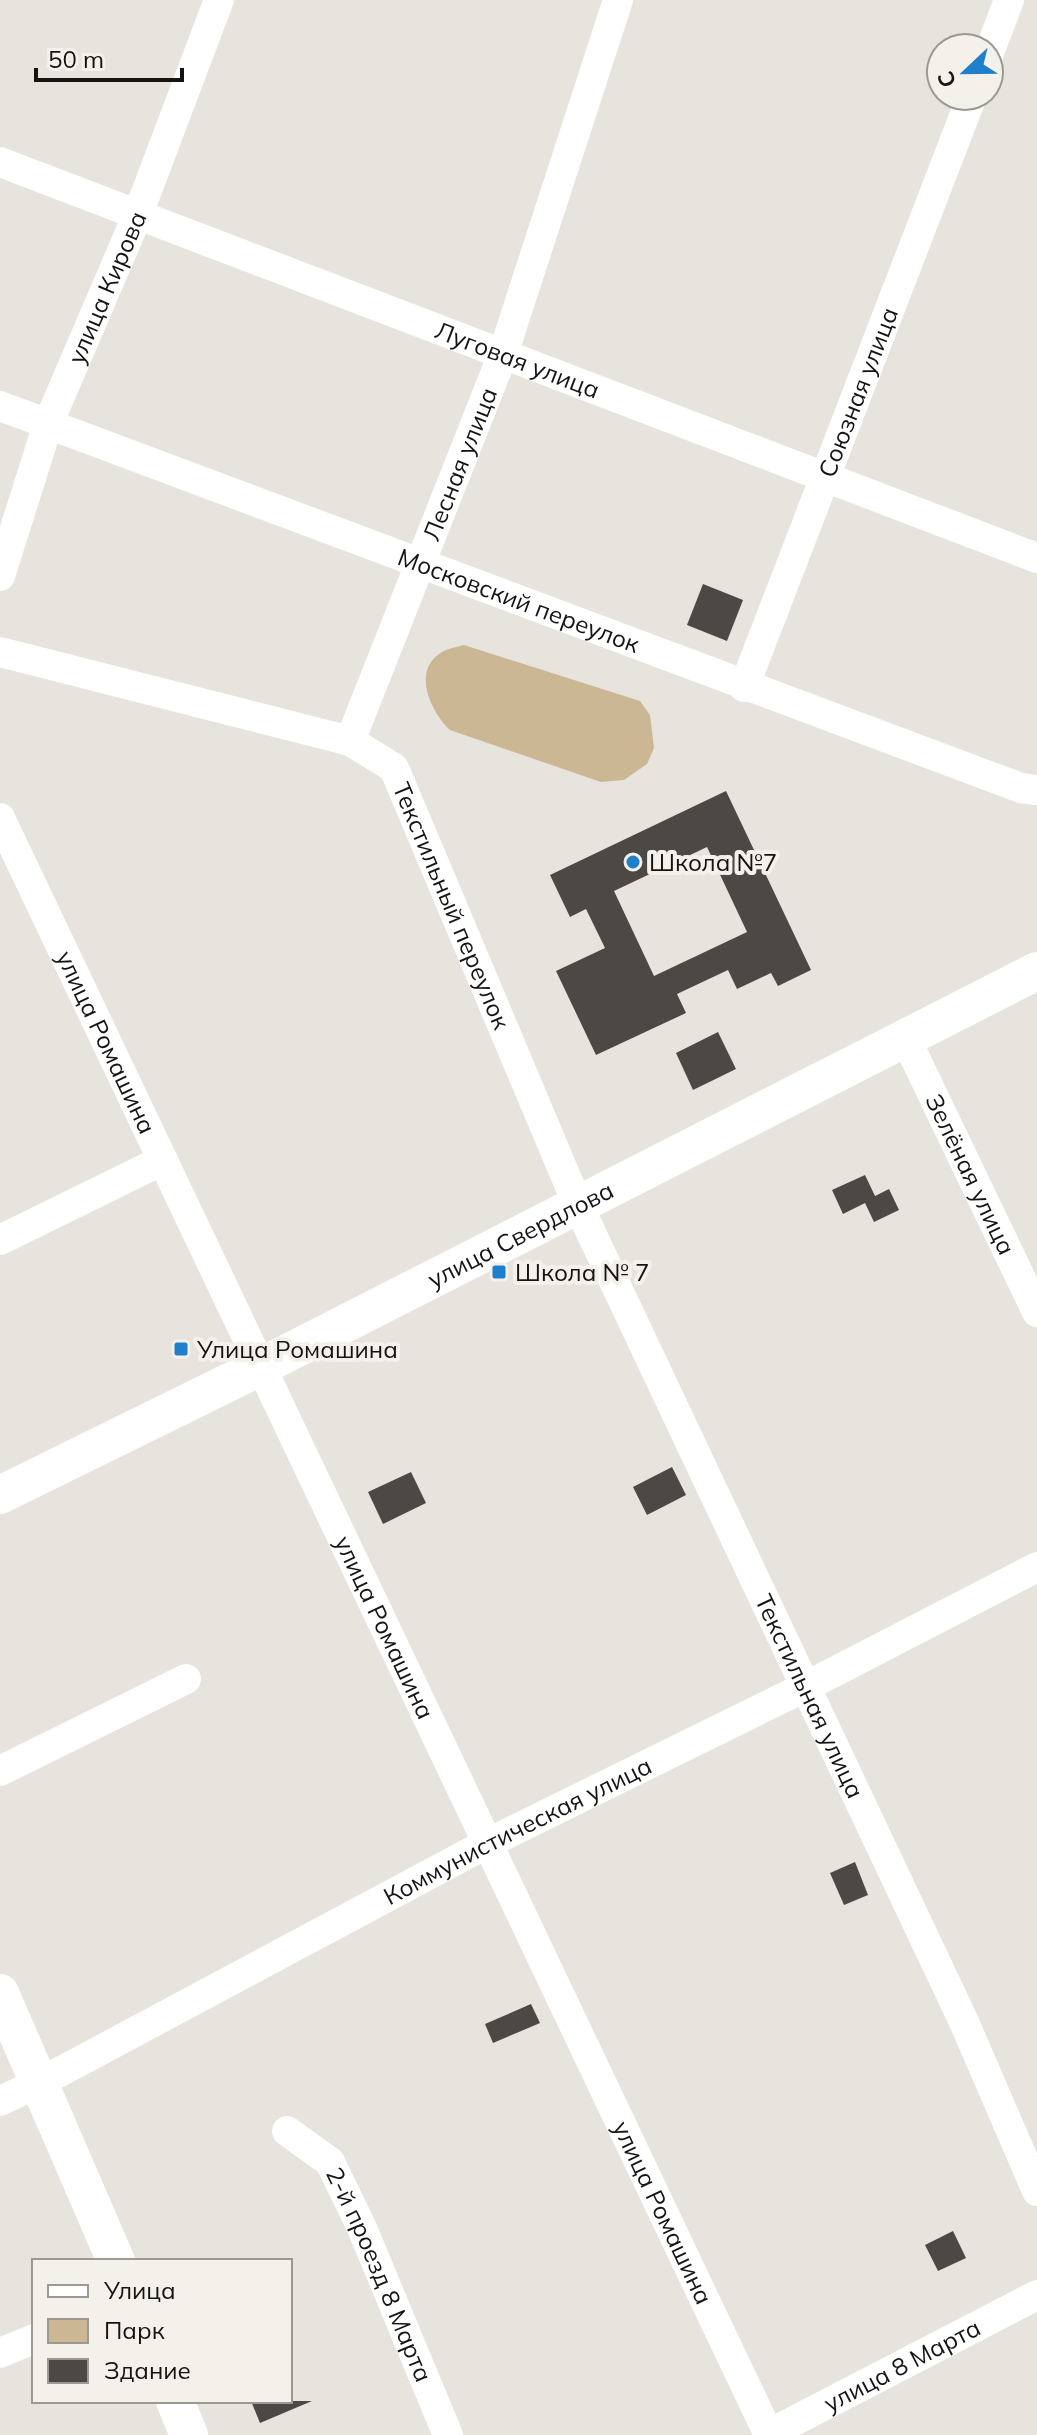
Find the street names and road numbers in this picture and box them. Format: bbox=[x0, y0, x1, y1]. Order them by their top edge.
street label: улица Кирова bbox=[61, 207, 152, 368]
street label: Союзная улица bbox=[811, 303, 904, 481]
street label: Луговая улица bbox=[431, 315, 604, 405]
street label: Лесная улица bbox=[416, 383, 503, 545]
street label: Московский переулок bbox=[394, 541, 644, 659]
street label: Текстильный переулок bbox=[387, 778, 517, 1034]
street label: улица Ромашина bbox=[50, 946, 163, 1138]
street label: Зелёная улица bbox=[919, 1089, 1022, 1259]
street label: улица Свердлова bbox=[422, 1174, 618, 1294]
street label: улица Ромашина bbox=[329, 1531, 441, 1723]
street label: Текстильная улица bbox=[749, 1589, 871, 1803]
street label: Коммунистическая улица bbox=[378, 1750, 656, 1911]
street label: улица Ромашина bbox=[607, 2116, 719, 2309]
street label: 2-й проезд 8 Марта bbox=[320, 2162, 439, 2386]
street label: улица 8 Марта bbox=[819, 2312, 985, 2418]

